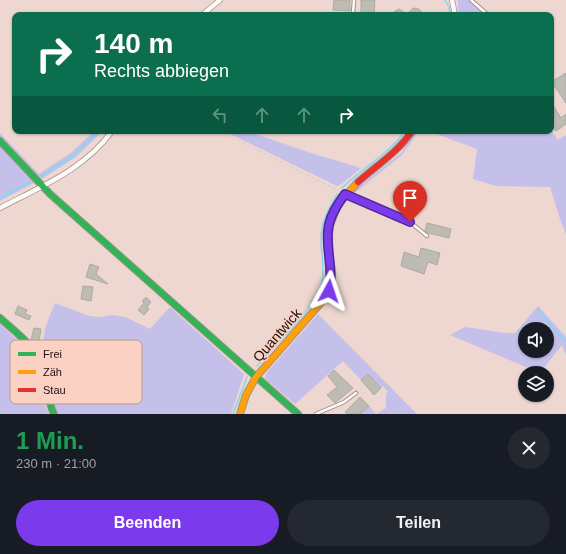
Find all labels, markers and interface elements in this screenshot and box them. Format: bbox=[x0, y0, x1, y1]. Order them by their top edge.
icon: right bbox=[28, 28, 80, 80]
text: 140 m bbox=[94, 28, 173, 59]
text: Rechts abbiegen bbox=[94, 61, 229, 81]
icon: left bbox=[209, 104, 231, 126]
icon: ahead bbox=[251, 104, 273, 126]
icon: ahead bbox=[293, 104, 315, 126]
icon: right bbox=[335, 104, 357, 126]
pin bbox=[393, 181, 427, 222]
icon: arrive bbox=[399, 187, 421, 209]
position arrow bbox=[308, 270, 350, 312]
street label: Quantwick bbox=[250, 304, 305, 365]
map controls bbox=[518, 322, 554, 402]
button: sound bbox=[518, 322, 554, 358]
legend bbox=[10, 340, 142, 404]
text: Frei bbox=[43, 348, 62, 360]
text: Zäh bbox=[43, 366, 62, 378]
button: layers bbox=[518, 366, 554, 402]
text: Stau bbox=[43, 384, 66, 396]
text: 1 Min. bbox=[16, 427, 84, 454]
button: close bbox=[508, 427, 550, 469]
text: 230 m · 21:00 bbox=[16, 456, 96, 471]
button: Beenden bbox=[16, 500, 279, 546]
button: Teilen bbox=[287, 500, 550, 546]

